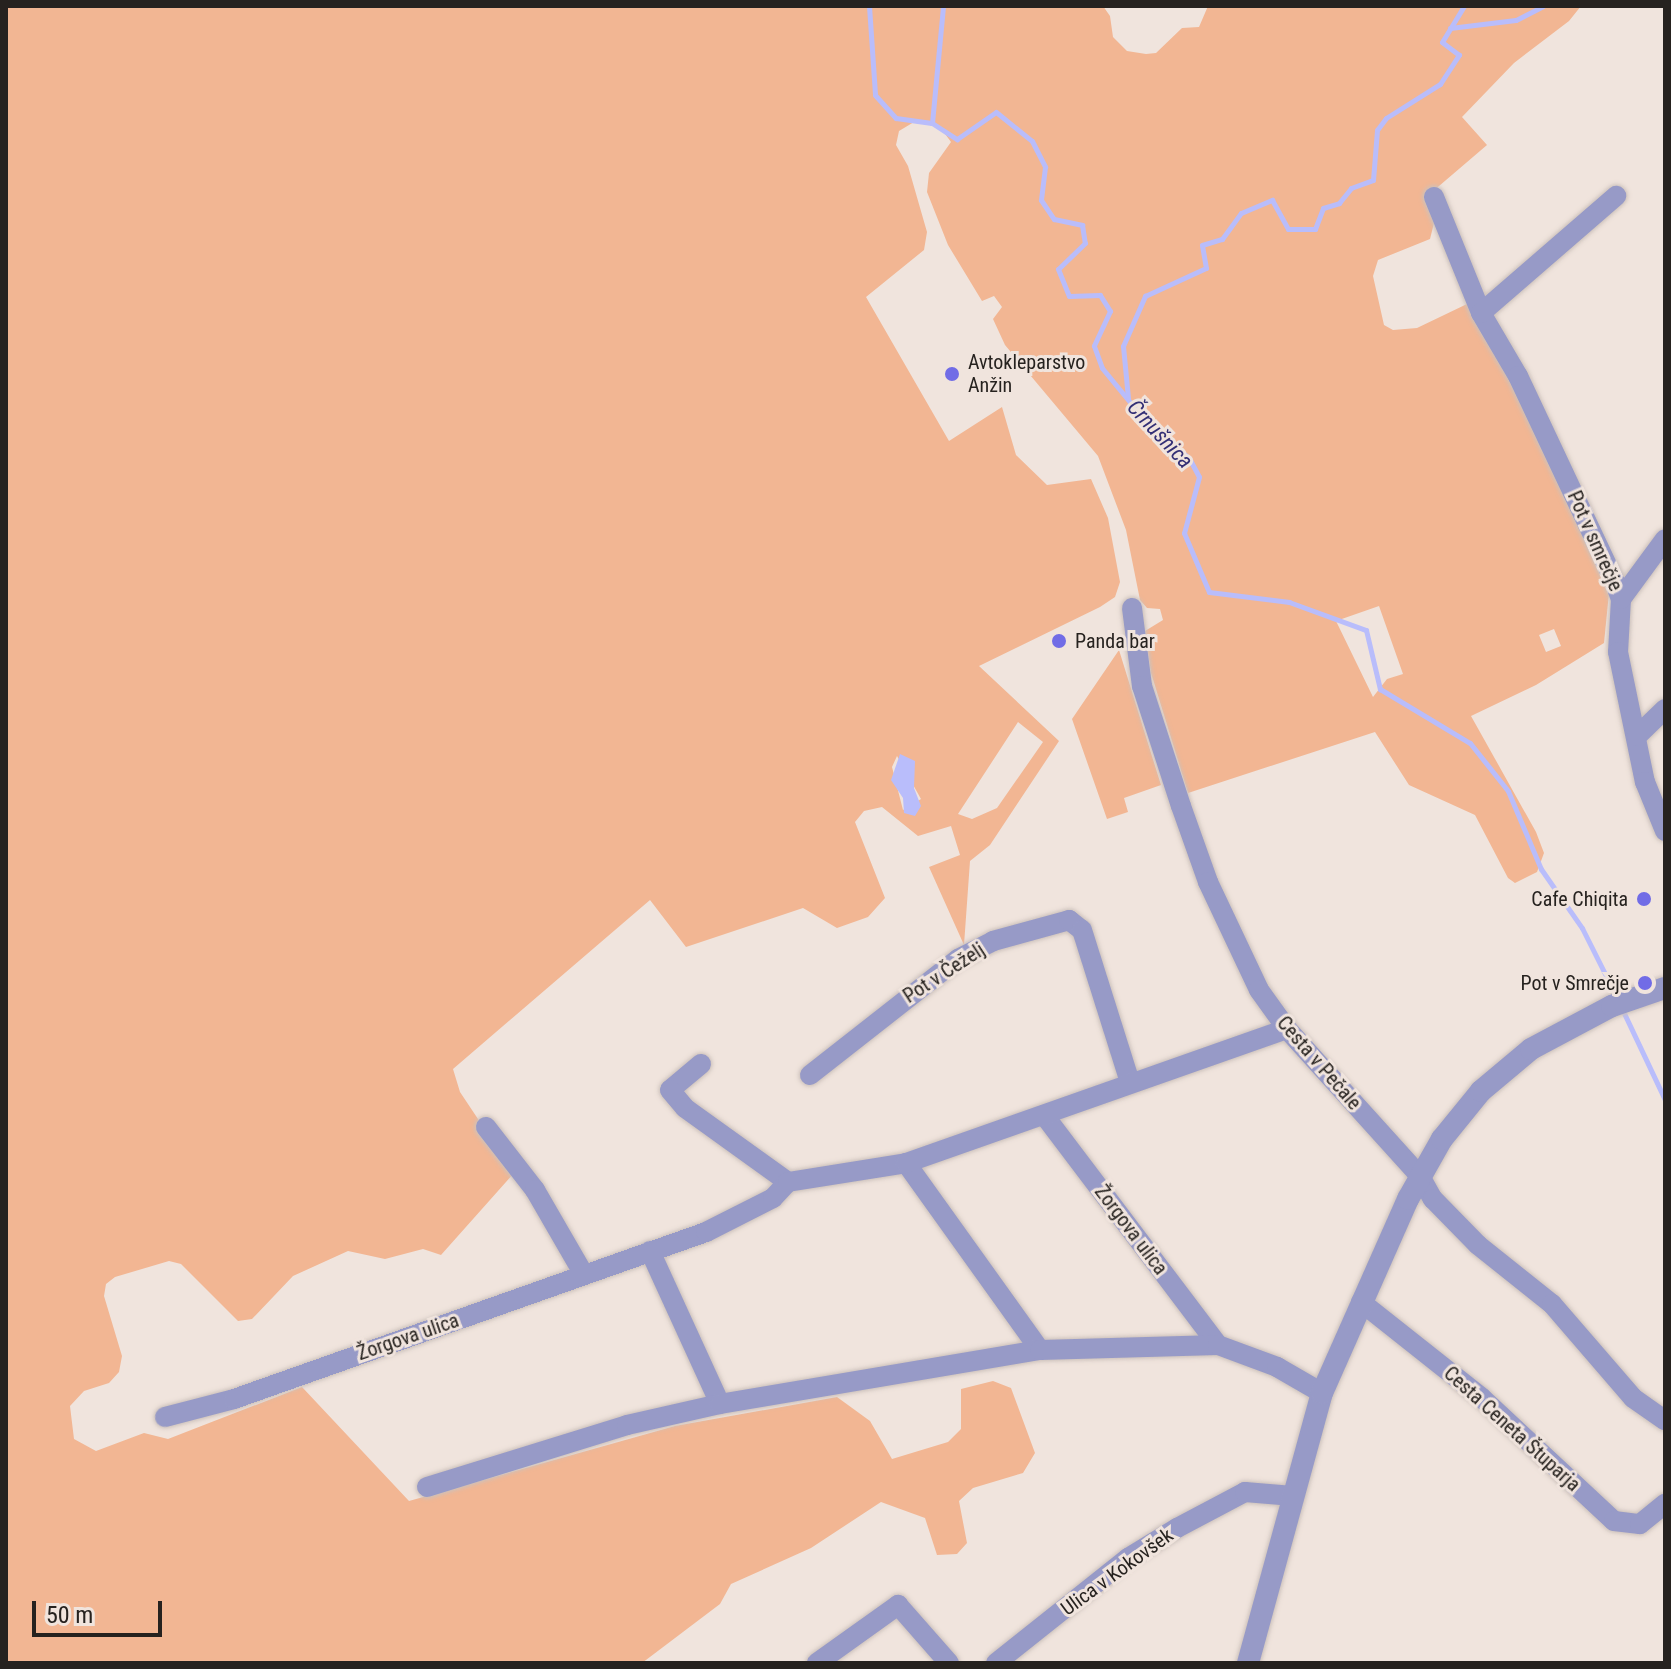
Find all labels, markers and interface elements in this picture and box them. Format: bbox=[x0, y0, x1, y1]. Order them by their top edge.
place label: Avtokleparstvo Anžin bbox=[968, 350, 1085, 397]
marker: Avtokleparstvo Anžin bbox=[943, 365, 961, 383]
water label: Črnušnica bbox=[1122, 394, 1198, 474]
street label: Pot v smrečje bbox=[1562, 487, 1628, 595]
place label: Panda bar bbox=[1075, 629, 1155, 653]
marker: Panda bar bbox=[1050, 632, 1068, 650]
place label: Cafe Chiqita bbox=[1531, 887, 1628, 911]
marker: Cafe Chiqita bbox=[1635, 890, 1653, 908]
street label: Pot v Čeželj bbox=[899, 938, 989, 1008]
place label: Pot v Smrečje bbox=[1521, 971, 1629, 995]
marker: Pot v Smrečje bbox=[1636, 974, 1654, 992]
street label: Cesta v Pečale bbox=[1272, 1011, 1366, 1115]
street label: Žorgova ulica bbox=[1089, 1180, 1173, 1280]
street label: Žorgova ulica bbox=[354, 1308, 462, 1366]
street label: Cesta Ceneta Štuparja bbox=[1439, 1361, 1585, 1497]
street label: Ulica v Kokovšek bbox=[1056, 1523, 1178, 1621]
scale bar bbox=[36, 1585, 166, 1635]
text: 50 m bbox=[46, 1601, 93, 1629]

